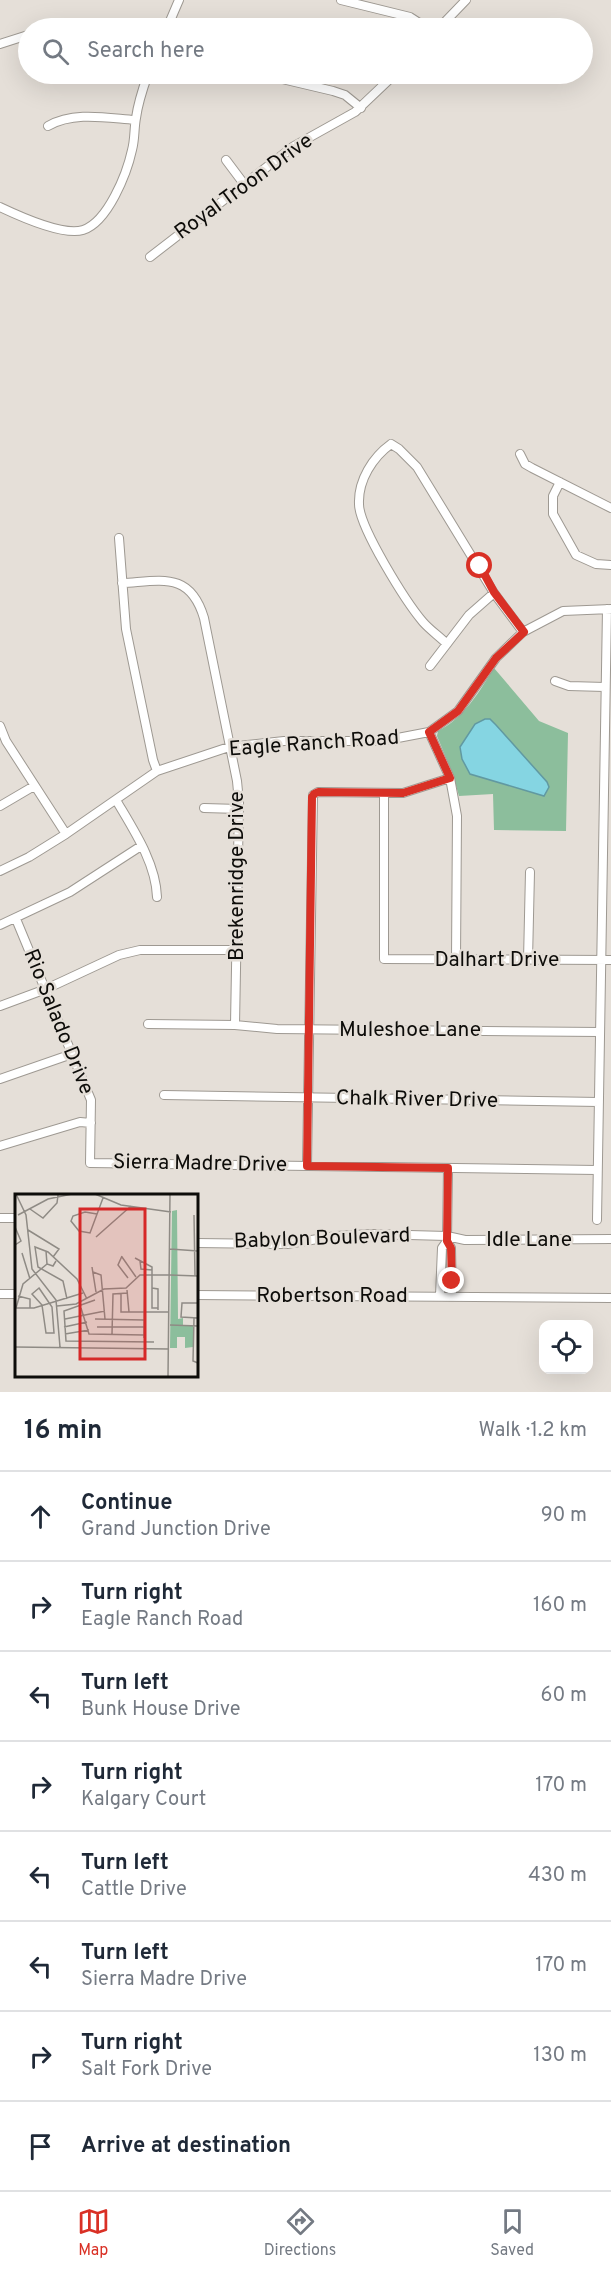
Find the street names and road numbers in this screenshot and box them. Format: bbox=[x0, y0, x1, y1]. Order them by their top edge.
street label: Royal Troon Drive bbox=[169, 128, 319, 246]
street label: Eagle Ranch Road bbox=[228, 725, 400, 763]
street label: Brekenridge Drive bbox=[224, 791, 251, 961]
street label: Rio Salado Drive bbox=[17, 945, 99, 1099]
street label: Dalhart Drive bbox=[435, 947, 559, 974]
street label: Muleshoe Lane bbox=[339, 1017, 481, 1044]
street label: Chalk River Drive bbox=[336, 1085, 498, 1115]
street label: Sierra Madre Drive bbox=[113, 1149, 287, 1179]
street label: Babylon Boulevard bbox=[233, 1222, 411, 1256]
street label: Idle Lane bbox=[486, 1227, 572, 1254]
street label: Robertson Road bbox=[256, 1283, 408, 1310]

